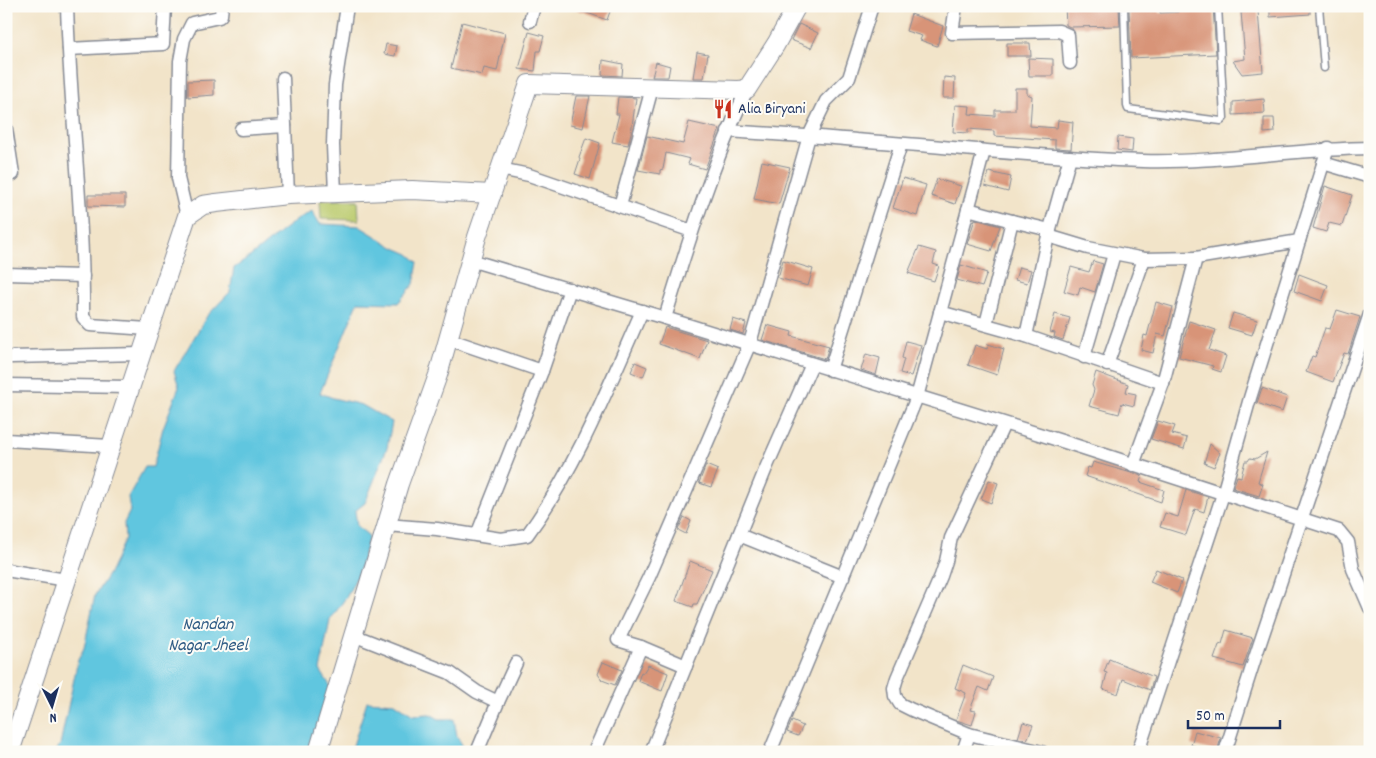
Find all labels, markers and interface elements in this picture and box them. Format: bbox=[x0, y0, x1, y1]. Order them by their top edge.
restaurant icon: Alia Biryani bbox=[712, 98, 734, 120]
place label: Alia Biryani bbox=[738, 98, 805, 121]
water label: Nandan Nagar Jheel bbox=[168, 613, 249, 659]
north arrow bbox=[28, 680, 78, 730]
scale bar bbox=[1188, 698, 1281, 730]
text: 50 m bbox=[1196, 706, 1225, 728]
text: N bbox=[49, 707, 57, 727]

